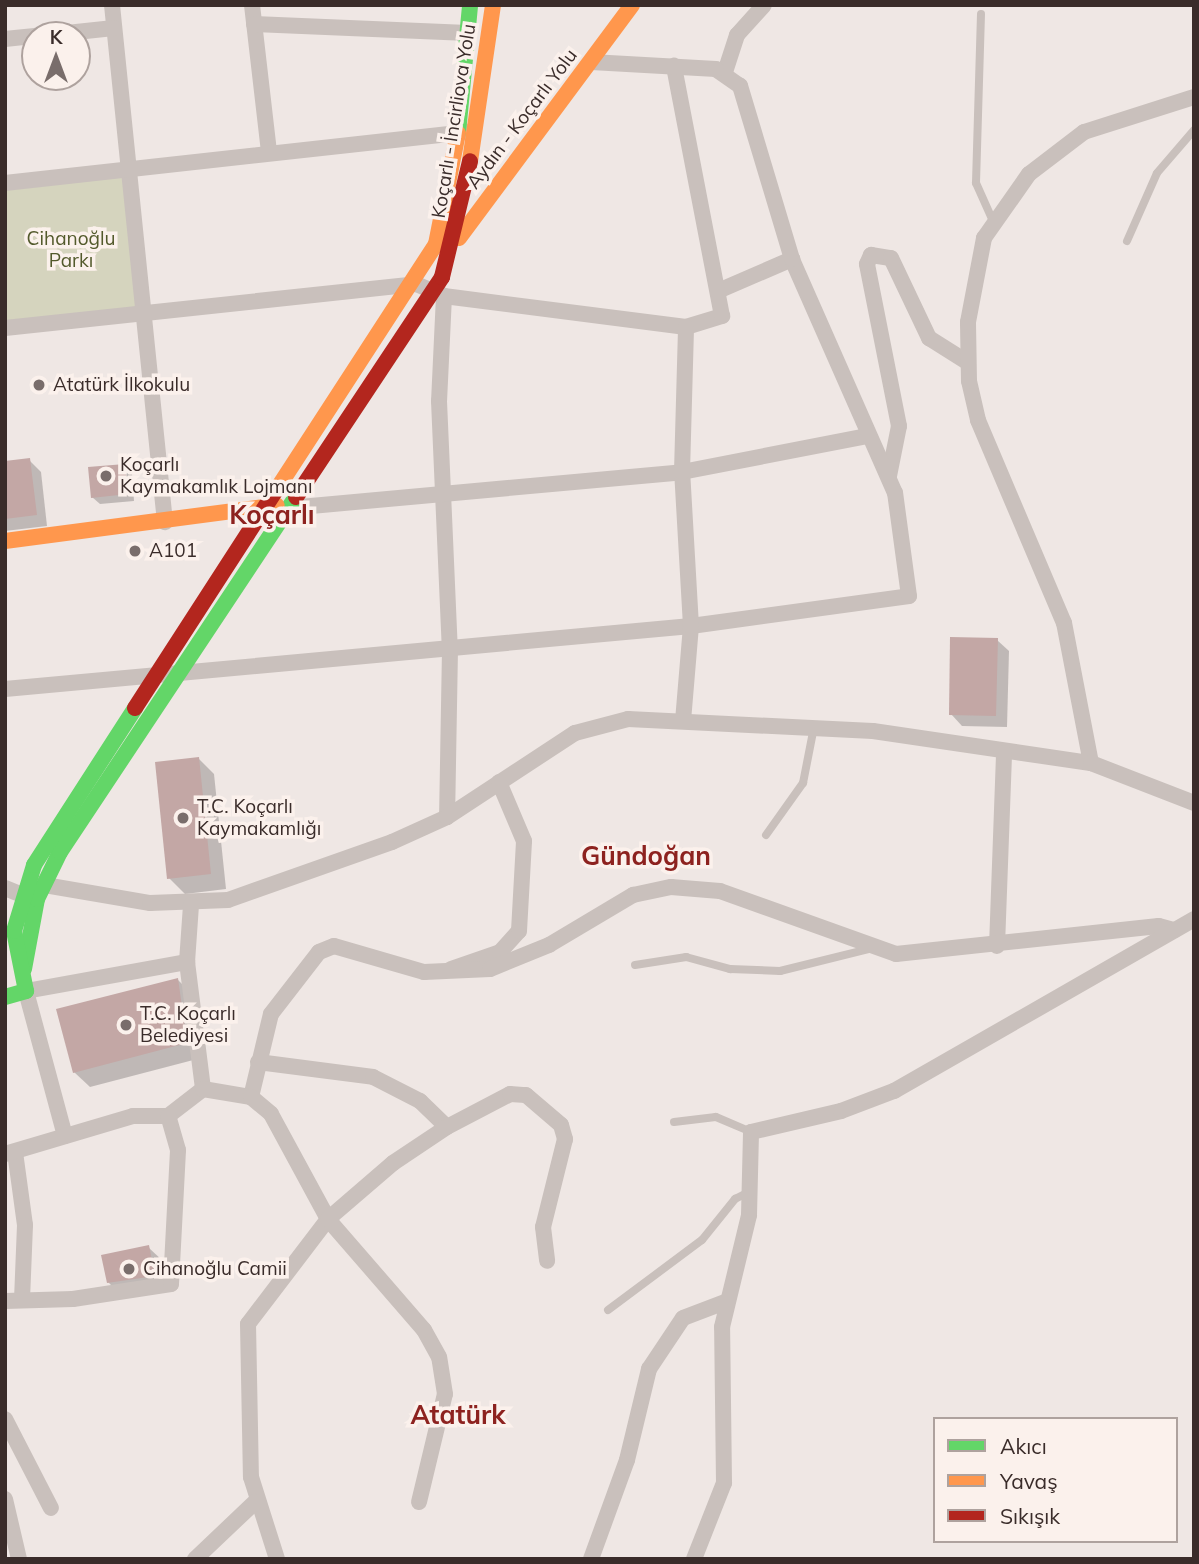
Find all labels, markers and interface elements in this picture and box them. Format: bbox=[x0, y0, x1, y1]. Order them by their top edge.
north arrow bbox=[21, 21, 91, 91]
street label: Koçarlı - İncirliova Yolu bbox=[427, 22, 481, 220]
text: K bbox=[50, 25, 62, 49]
street label: Aydın - Koçarlı Yolu bbox=[462, 45, 582, 193]
park label: Cihanoğlu Parkı bbox=[27, 228, 115, 272]
place label: Atatürk İlkokulu bbox=[53, 374, 190, 396]
marker: Atatürk İlkokulu bbox=[31, 377, 47, 393]
place label: Koçarlı Kaymakamlık Lojmanı bbox=[120, 454, 312, 498]
marker: Koçarlı Kaymakamlık Lojmanı bbox=[98, 468, 114, 484]
district label: Koçarlı bbox=[229, 499, 315, 531]
place label: A101 bbox=[149, 540, 197, 562]
marker: A101 bbox=[127, 543, 143, 559]
place label: T.C. Koçarlı Kaymakamlığı bbox=[197, 796, 321, 840]
marker: T.C. Koçarlı Kaymakamlığı bbox=[175, 810, 191, 826]
district label: Gündoğan bbox=[581, 840, 711, 872]
place label: T.C. Koçarlı Belediyesi bbox=[140, 1003, 236, 1047]
marker: T.C. Koçarlı Belediyesi bbox=[118, 1017, 134, 1033]
place label: Cihanoğlu Camii bbox=[143, 1258, 287, 1280]
marker: Cihanoğlu Camii bbox=[121, 1261, 137, 1277]
district label: Atatürk bbox=[410, 1399, 506, 1431]
legend bbox=[933, 1417, 1178, 1543]
text: Akıcı bbox=[1000, 1433, 1047, 1459]
text: Yavaş bbox=[1000, 1468, 1058, 1494]
text: Sıkışık bbox=[1000, 1503, 1060, 1529]

